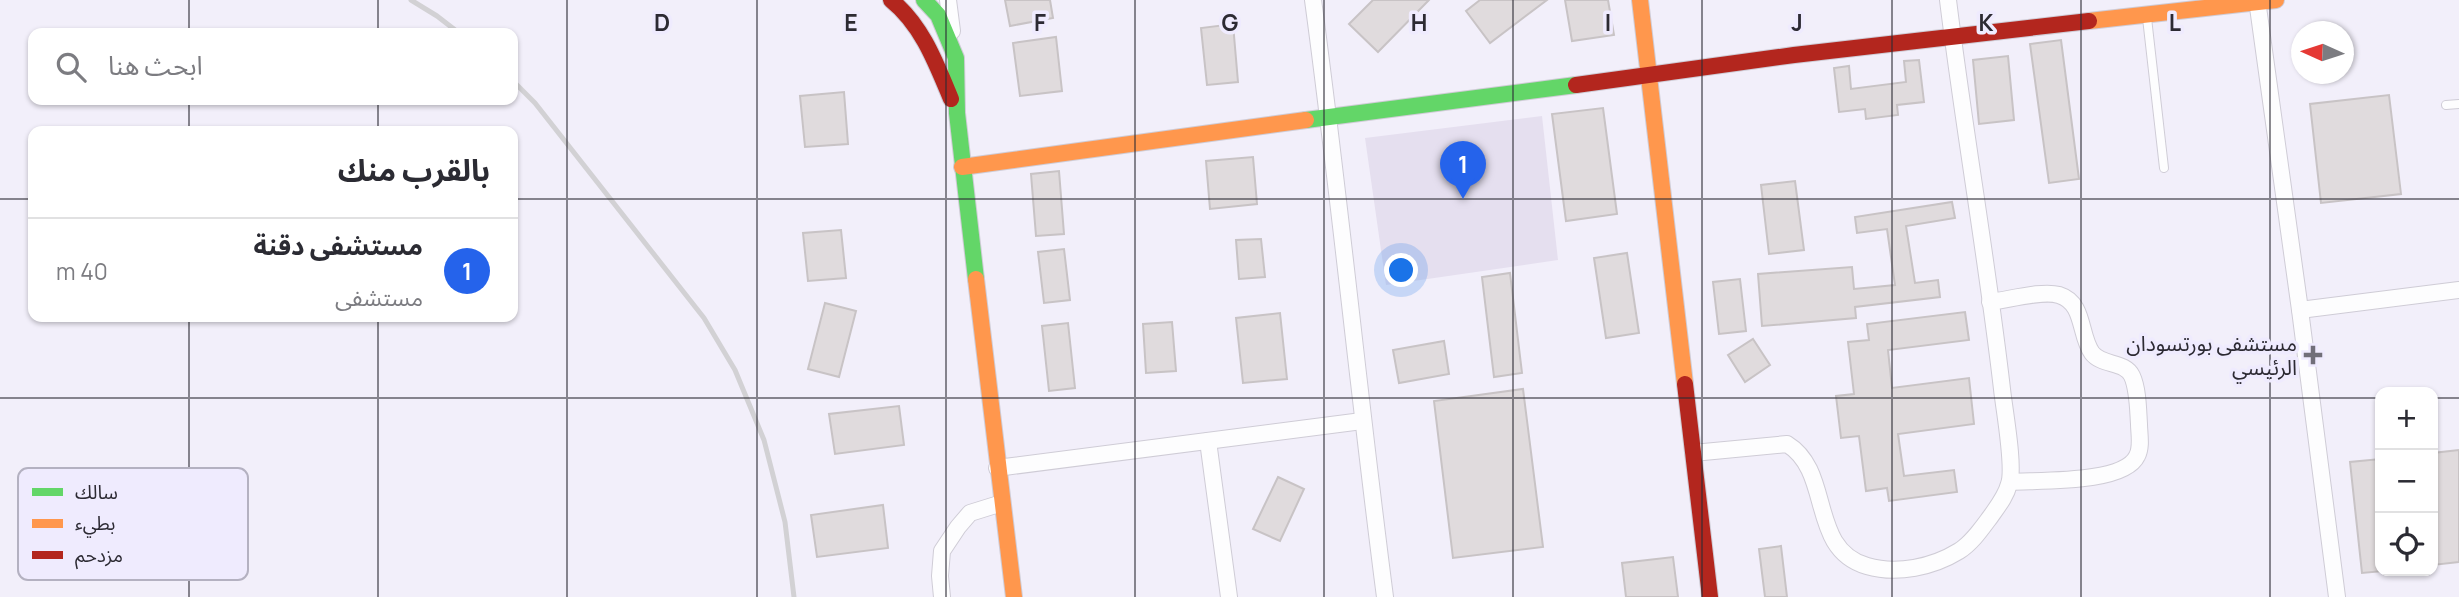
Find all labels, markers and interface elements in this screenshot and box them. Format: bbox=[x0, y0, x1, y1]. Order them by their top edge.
text: D bbox=[654, 6, 670, 38]
text: E bbox=[844, 6, 858, 38]
text: F bbox=[1034, 6, 1046, 38]
text: G bbox=[1222, 6, 1239, 38]
text: H bbox=[1411, 6, 1427, 38]
text: I bbox=[1605, 6, 1611, 38]
text: J bbox=[1791, 6, 1803, 38]
text: K bbox=[1979, 6, 1994, 38]
text: L bbox=[2169, 6, 2181, 38]
north arrow bbox=[2291, 21, 2354, 84]
search box bbox=[28, 28, 518, 105]
text: ابحث هنا bbox=[108, 47, 203, 83]
icon: search bbox=[52, 48, 90, 86]
pin: 1 bbox=[1440, 141, 1486, 199]
text: بالقرب منك bbox=[338, 149, 490, 190]
text: مستشفى دقنة bbox=[253, 227, 423, 263]
your location bbox=[1384, 253, 1418, 287]
text: 40 m bbox=[56, 255, 108, 287]
text: 1 bbox=[462, 255, 472, 287]
text: مستشفى bbox=[335, 281, 423, 313]
place label: مستشفى بورتسودان الرئيسي bbox=[2126, 329, 2297, 384]
marker: مستشفى بورتسودان الرئيسي bbox=[2303, 345, 2323, 365]
map controls bbox=[2375, 387, 2438, 576]
button: + bbox=[2375, 387, 2438, 450]
button: − bbox=[2375, 450, 2438, 513]
legend bbox=[18, 468, 248, 580]
text: سالك bbox=[75, 479, 118, 505]
text: بطيء bbox=[75, 510, 115, 538]
button: locate bbox=[2375, 513, 2438, 576]
text: مزدحم bbox=[75, 542, 123, 570]

